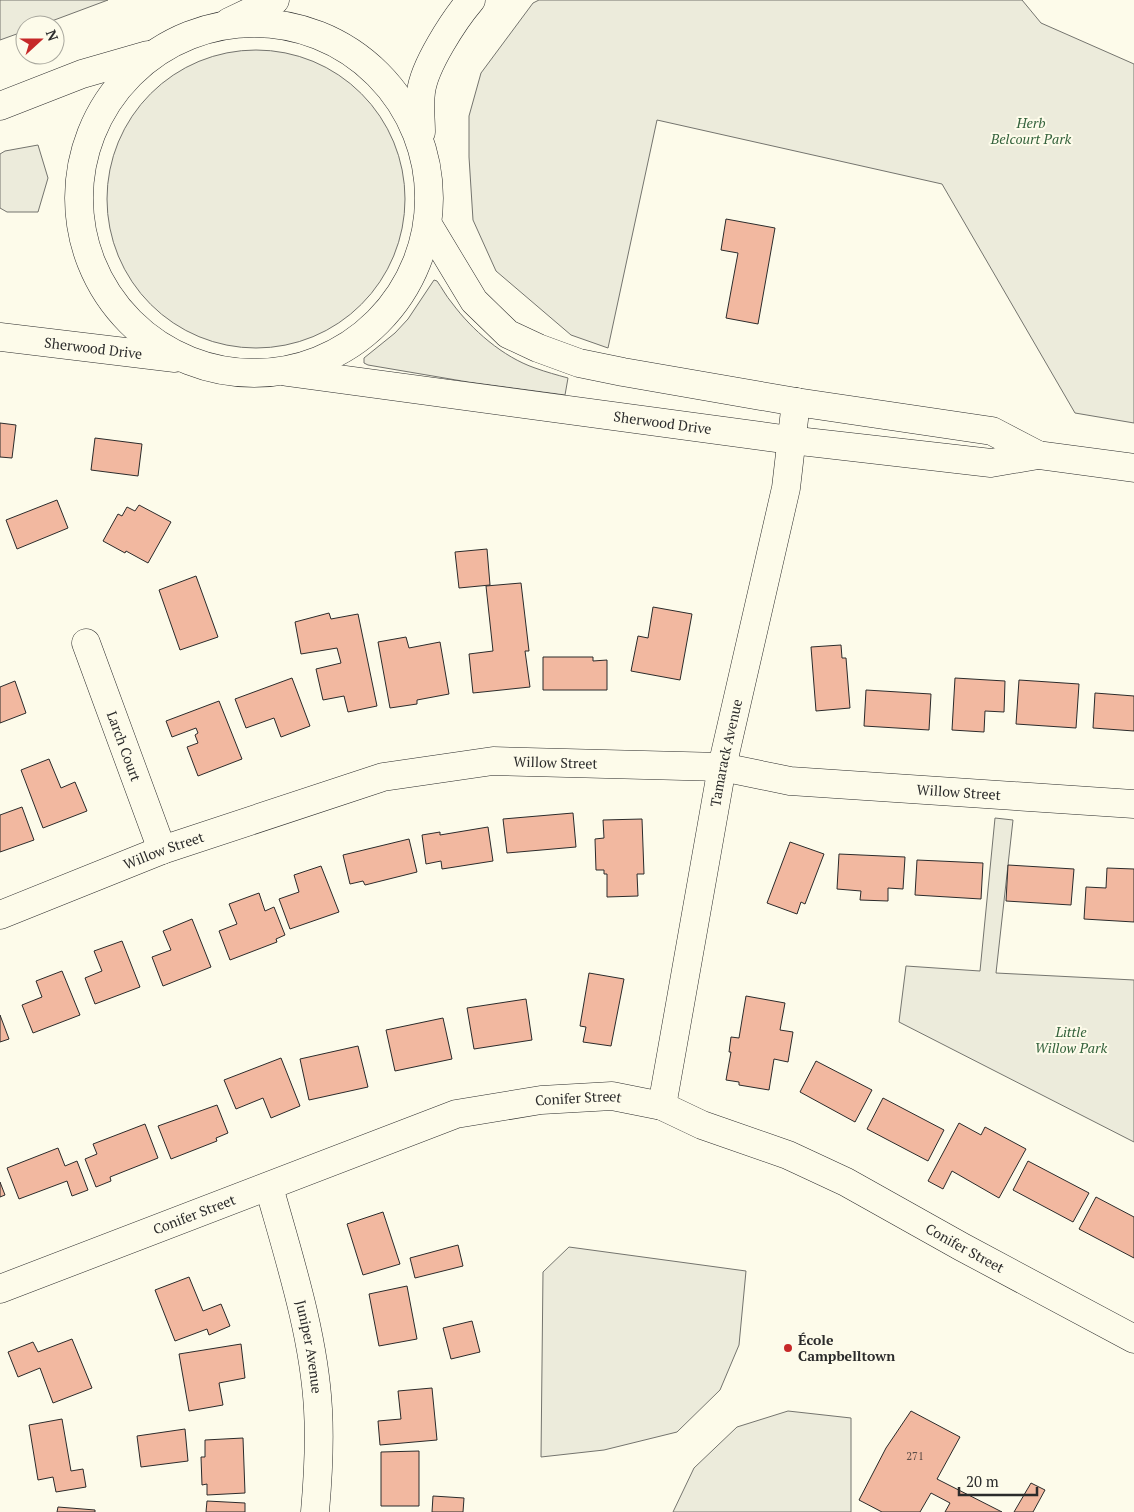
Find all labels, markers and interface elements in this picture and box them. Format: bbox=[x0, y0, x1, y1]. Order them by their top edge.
north arrow bbox=[15, 15, 65, 65]
text: N bbox=[42, 27, 64, 44]
park label: Herb Belcourt Park bbox=[990, 113, 1072, 148]
street label: Sherwood Drive bbox=[43, 332, 143, 363]
street label: Sherwood Drive bbox=[613, 406, 713, 438]
street label: Tamarack Avenue bbox=[705, 697, 746, 808]
street label: Larch Court bbox=[103, 708, 146, 785]
street label: Willow Street bbox=[513, 752, 599, 773]
street label: Willow Street bbox=[916, 779, 1002, 804]
street label: Willow Street bbox=[120, 827, 207, 874]
park label: Little Willow Park bbox=[1035, 1022, 1107, 1057]
street label: Conifer Street bbox=[533, 1086, 624, 1110]
street label: Conifer Street bbox=[150, 1189, 239, 1238]
street label: Conifer Street bbox=[922, 1219, 1008, 1277]
street label: Juniper Avenue bbox=[292, 1298, 327, 1395]
place label: École Campbelltown bbox=[798, 1330, 895, 1365]
marker: École Campbelltown bbox=[782, 1342, 794, 1354]
house number: 271 bbox=[906, 1449, 924, 1463]
scale bar bbox=[959, 1464, 1036, 1496]
text: 20 m bbox=[966, 1471, 999, 1491]

